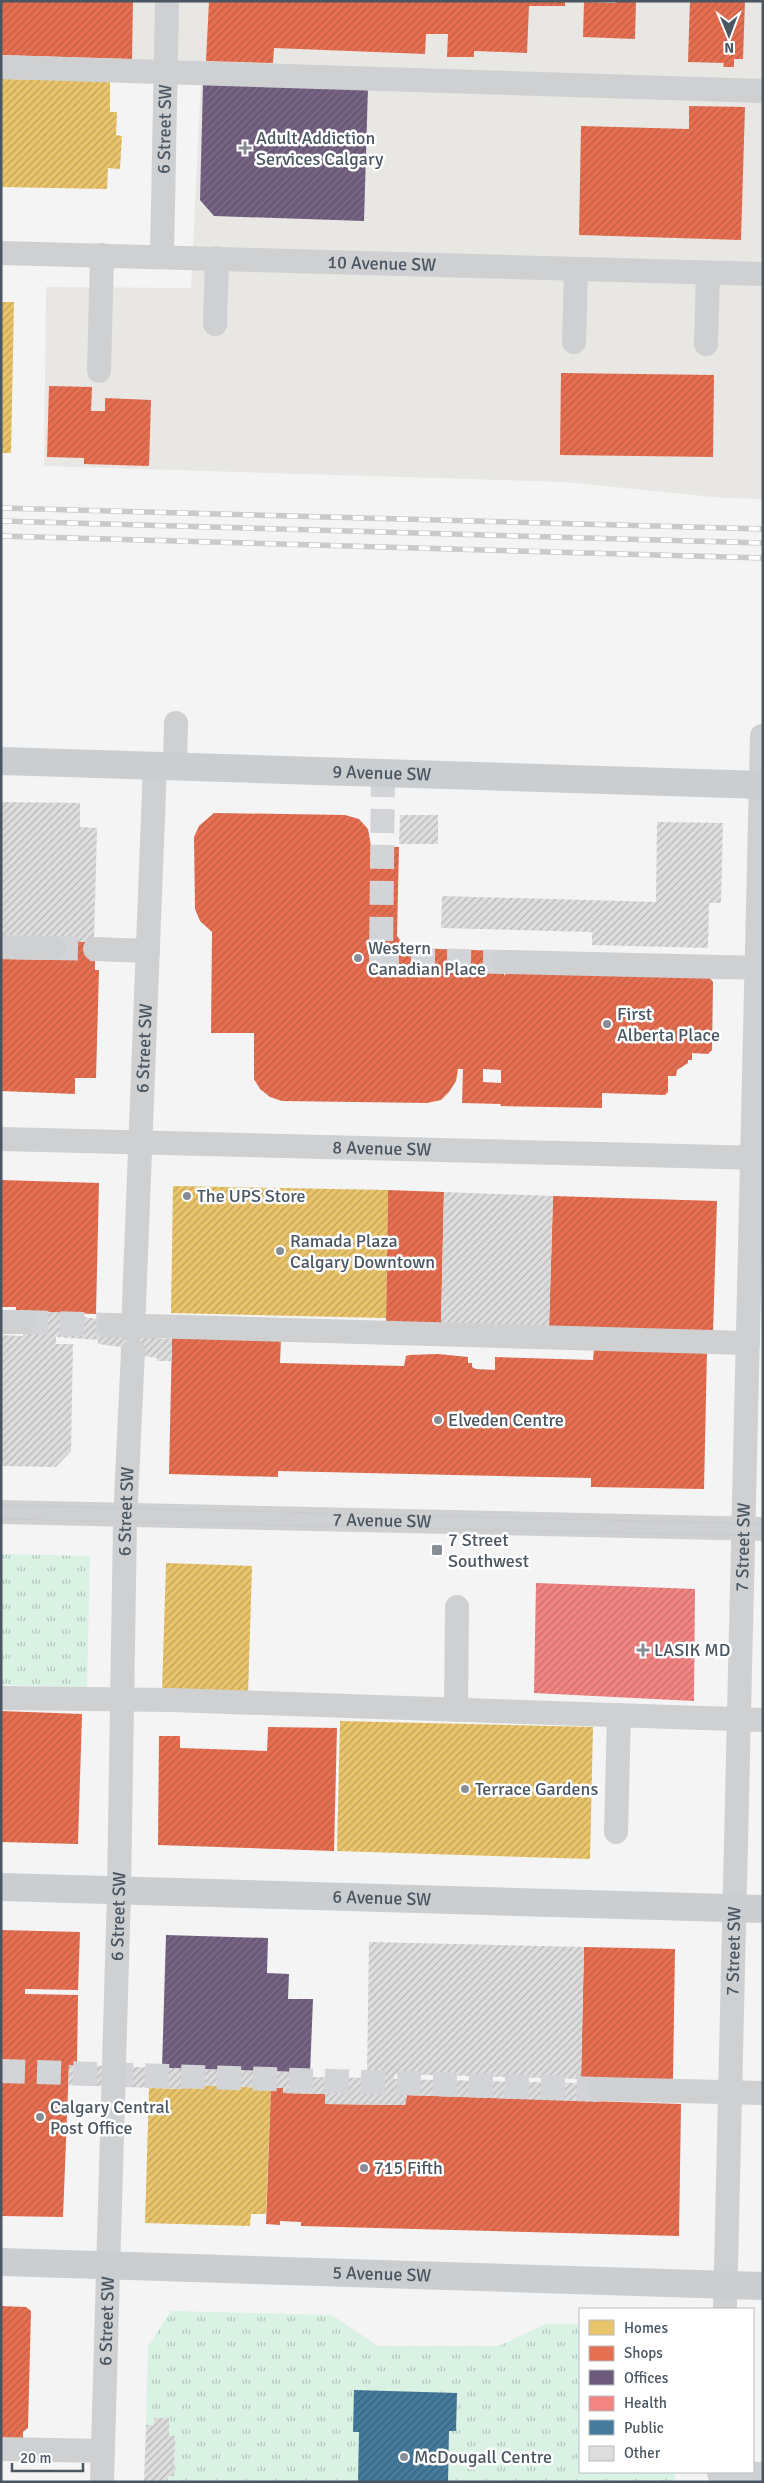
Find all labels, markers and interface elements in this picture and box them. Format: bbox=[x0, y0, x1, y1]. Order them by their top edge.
north arrow bbox=[704, 10, 754, 60]
text: N bbox=[724, 39, 734, 56]
street label: 6 Street SW bbox=[153, 84, 176, 174]
place label: Adult Addiction Services Calgary bbox=[256, 127, 384, 170]
marker: Adult Addiction Services Calgary bbox=[238, 141, 252, 155]
street label: 10 Avenue SW bbox=[327, 251, 436, 276]
street label: 9 Avenue SW bbox=[332, 760, 432, 786]
place label: Western Canadian Place bbox=[368, 937, 486, 980]
marker: Western Canadian Place bbox=[352, 952, 364, 964]
street label: 6 Street SW bbox=[131, 1003, 157, 1093]
place label: First Alberta Place bbox=[617, 1003, 720, 1046]
marker: First Alberta Place bbox=[601, 1018, 613, 1030]
street label: 8 Avenue SW bbox=[332, 1136, 432, 1161]
place label: The UPS Store bbox=[197, 1185, 306, 1207]
marker: The UPS Store bbox=[181, 1190, 193, 1202]
place label: Ramada Plaza Calgary Downtown bbox=[290, 1230, 435, 1273]
marker: Ramada Plaza Calgary Downtown bbox=[274, 1245, 286, 1257]
place label: Elveden Centre bbox=[448, 1409, 564, 1431]
marker: Elveden Centre bbox=[432, 1414, 444, 1426]
street label: 6 Street SW bbox=[113, 1466, 139, 1556]
street label: 7 Street SW bbox=[731, 1502, 755, 1592]
street label: 7 Avenue SW bbox=[332, 1508, 432, 1533]
place label: 7 Street Southwest bbox=[448, 1529, 529, 1572]
marker: 7 Street Southwest bbox=[430, 1543, 444, 1557]
place label: LASIK MD bbox=[654, 1639, 730, 1661]
marker: LASIK MD bbox=[636, 1643, 650, 1657]
place label: Terrace Gardens bbox=[475, 1778, 598, 1800]
marker: Terrace Gardens bbox=[459, 1783, 471, 1795]
street label: 6 Street SW bbox=[106, 1871, 130, 1961]
street label: 6 Avenue SW bbox=[332, 1886, 432, 1910]
street label: 7 Street SW bbox=[721, 1906, 745, 1996]
place label: Calgary Central Post Office bbox=[50, 2096, 170, 2139]
marker: Calgary Central Post Office bbox=[34, 2111, 46, 2123]
place label: 715 Fifth bbox=[374, 2157, 443, 2179]
marker: 715 Fifth bbox=[358, 2162, 370, 2174]
street label: 5 Avenue SW bbox=[332, 2261, 432, 2287]
street label: 6 Street SW bbox=[94, 2276, 119, 2366]
legend bbox=[579, 2308, 754, 2473]
text: Homes bbox=[624, 2319, 668, 2337]
text: Shops bbox=[624, 2344, 663, 2362]
text: Offices bbox=[624, 2369, 669, 2387]
text: Health bbox=[624, 2394, 667, 2412]
text: Public bbox=[624, 2419, 664, 2437]
scale bar bbox=[12, 2440, 84, 2472]
text: Other bbox=[624, 2444, 661, 2462]
place label: McDougall Centre bbox=[414, 2446, 552, 2468]
text: 20 m bbox=[20, 2449, 51, 2467]
marker: McDougall Centre bbox=[398, 2451, 410, 2463]

